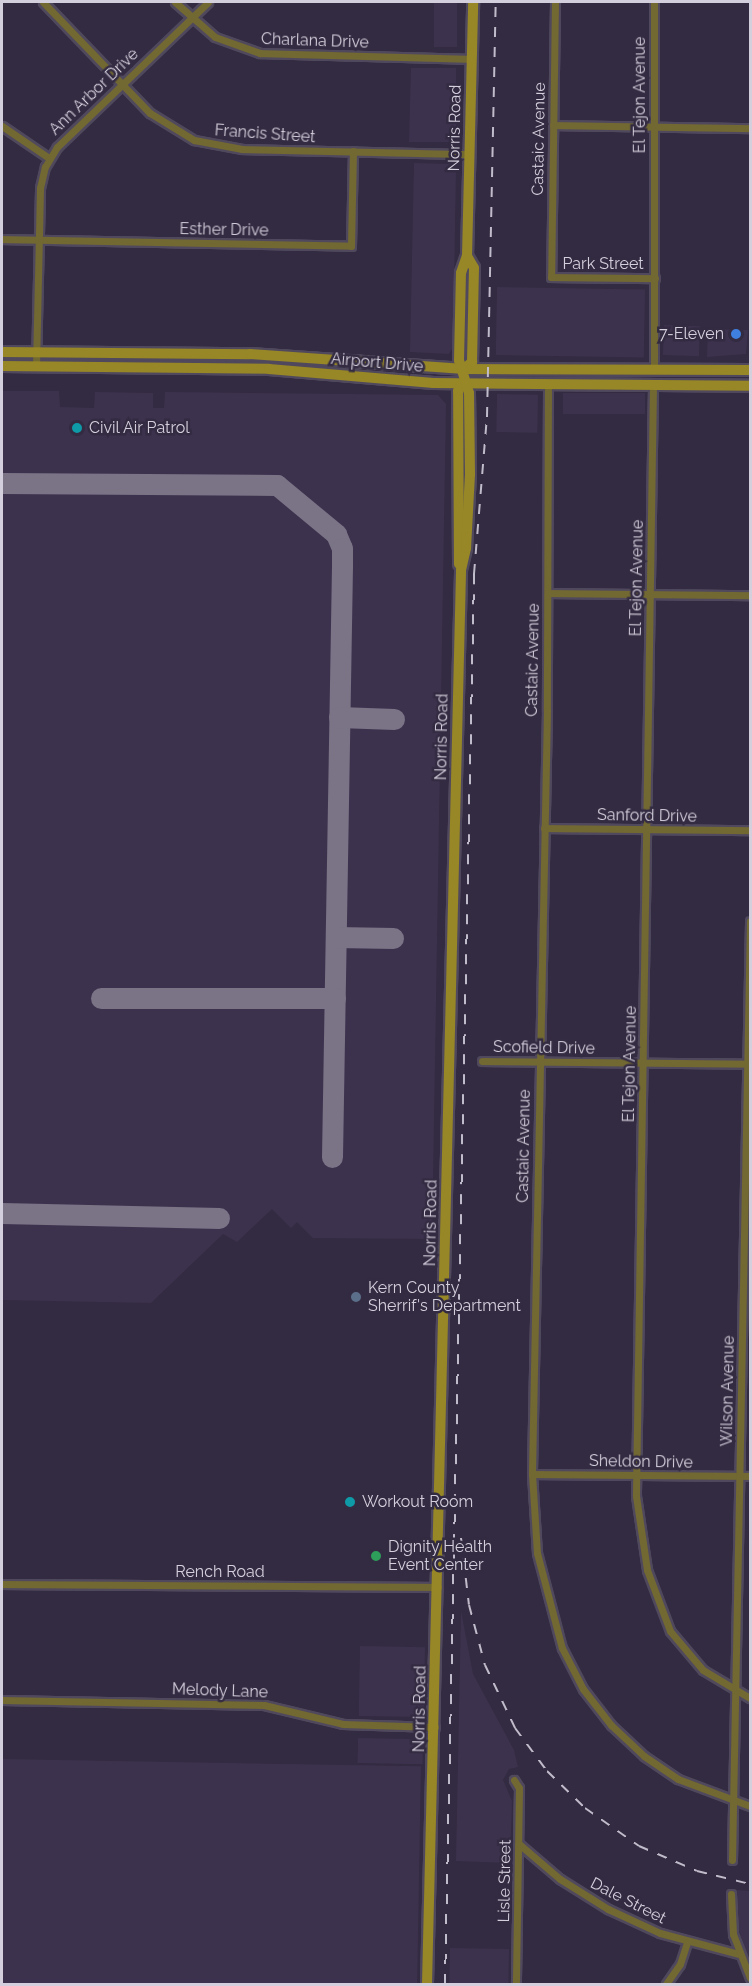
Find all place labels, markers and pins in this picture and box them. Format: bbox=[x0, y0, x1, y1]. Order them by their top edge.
place label: 7-Eleven bbox=[659, 324, 724, 344]
marker: 7-Eleven bbox=[729, 327, 743, 341]
place label: Civil Air Patrol bbox=[89, 418, 191, 438]
marker: Civil Air Patrol bbox=[70, 421, 84, 435]
place label: Kern County Sherrif's Department bbox=[368, 1278, 521, 1316]
marker: Kern County Sherrif's Department bbox=[349, 1290, 363, 1304]
place label: Workout Room bbox=[362, 1492, 473, 1512]
marker: Workout Room bbox=[343, 1495, 357, 1509]
place label: Dignity Health Event Center bbox=[388, 1537, 493, 1575]
marker: Dignity Health Event Center bbox=[369, 1549, 383, 1563]

